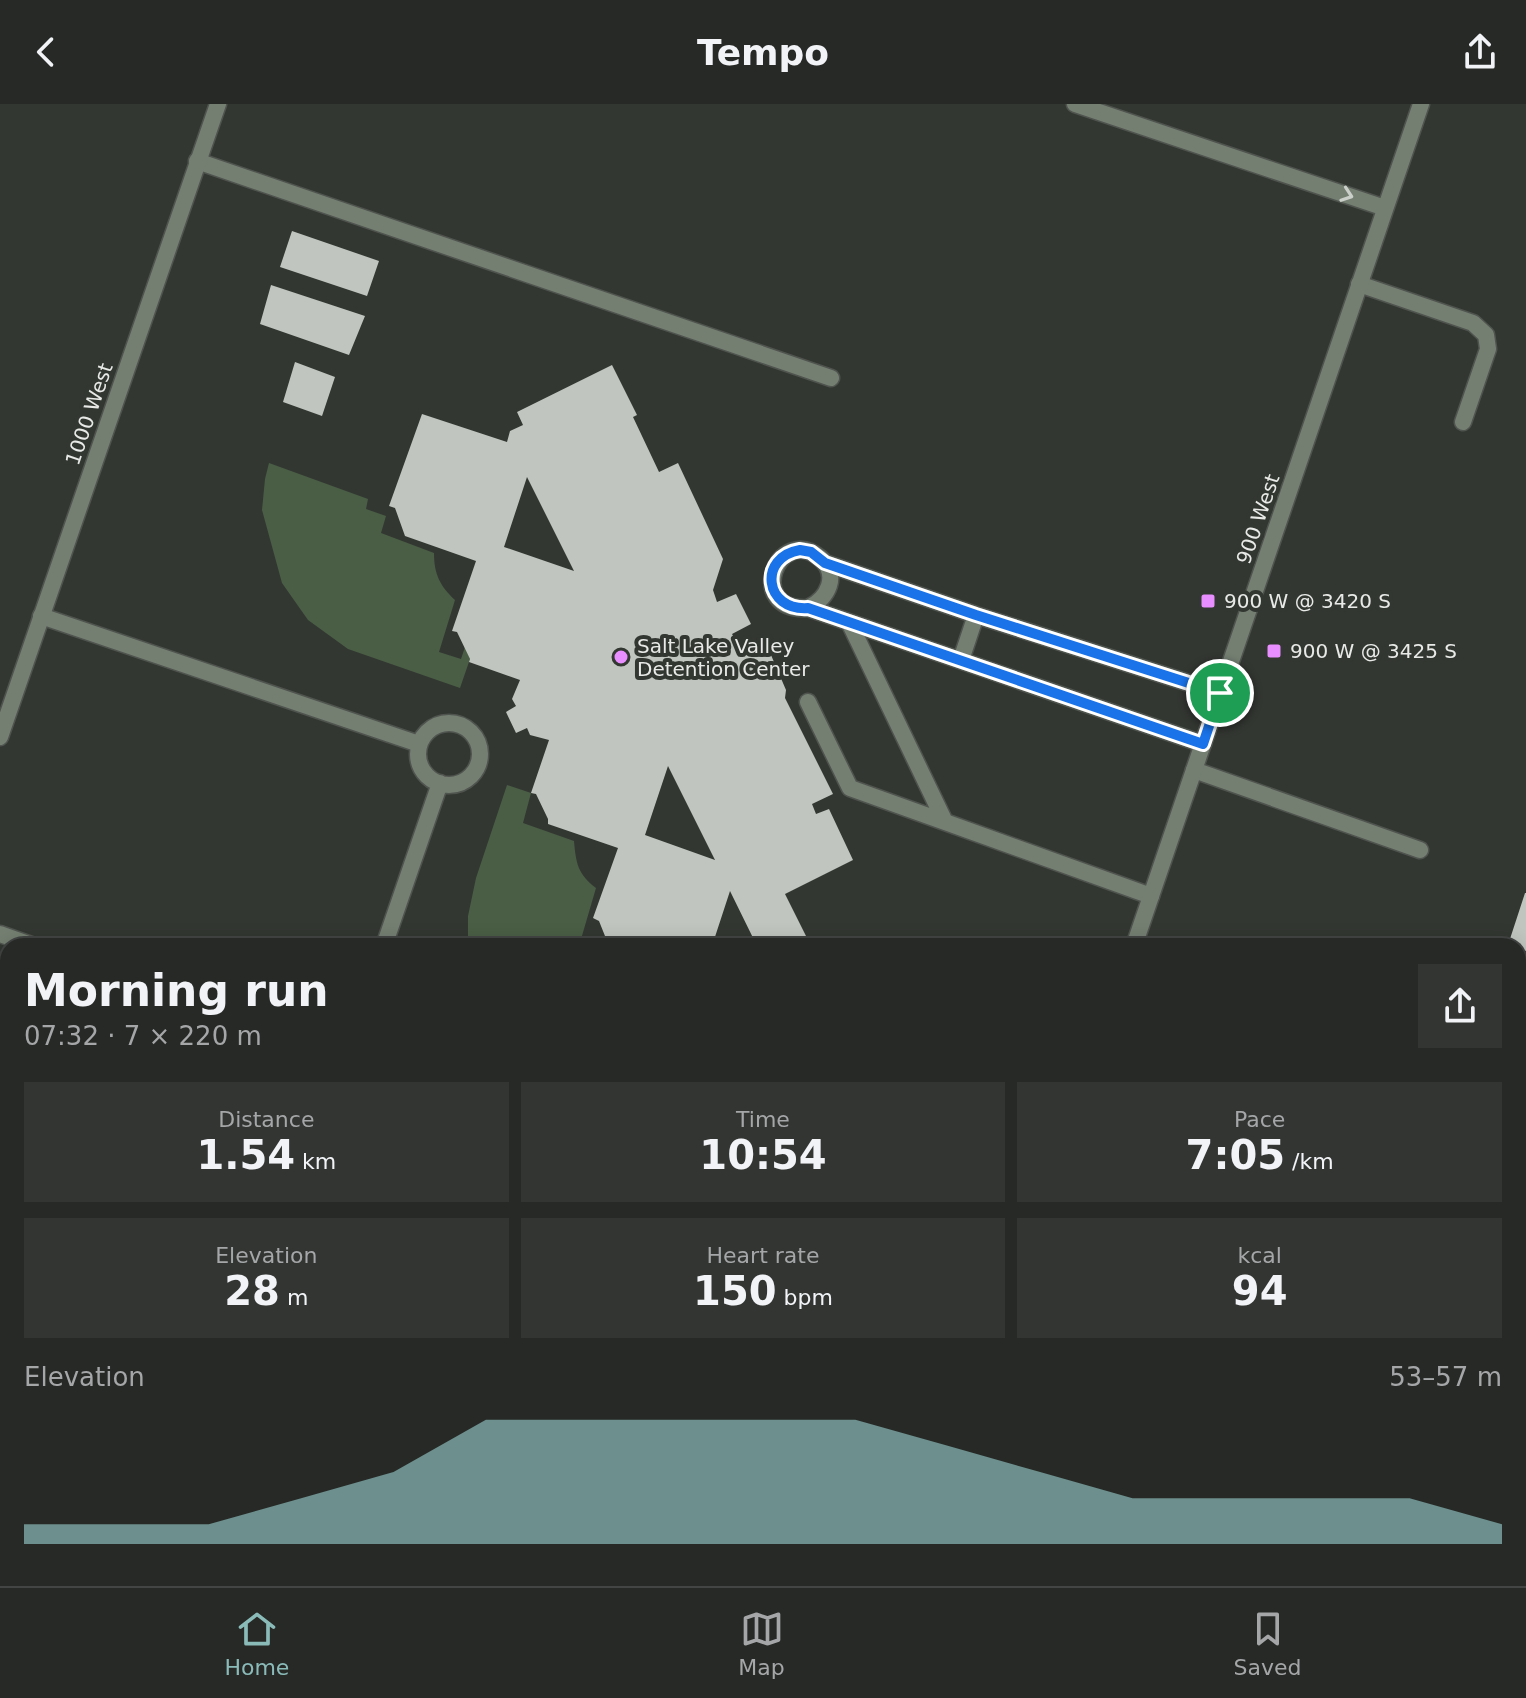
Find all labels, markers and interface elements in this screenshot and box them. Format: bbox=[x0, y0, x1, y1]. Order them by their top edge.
icon: back bbox=[24, 30, 68, 74]
icon: share bbox=[1458, 30, 1502, 74]
text: Tempo bbox=[697, 32, 829, 73]
one-way arrow bbox=[1339, 186, 1353, 202]
street label: 1000 West bbox=[60, 360, 118, 468]
street label: 900 West bbox=[1231, 471, 1285, 567]
place label: 900 W @ 3420 S bbox=[1224, 589, 1391, 613]
marker: 900 W @ 3420 S bbox=[1199, 592, 1217, 610]
place label: Salt Lake Valley Detention Center bbox=[637, 634, 810, 681]
place label: 900 W @ 3425 S bbox=[1290, 639, 1457, 663]
marker: 900 W @ 3425 S bbox=[1265, 642, 1283, 660]
marker: Salt Lake Valley Detention Center bbox=[612, 648, 630, 666]
pin bbox=[1186, 659, 1254, 727]
icon: arrive bbox=[1198, 671, 1242, 715]
button: share bbox=[1418, 964, 1502, 1048]
text: Morning run bbox=[24, 965, 329, 1016]
text: 07:32 · 7 × 220 m bbox=[24, 1021, 262, 1051]
text: Distance bbox=[218, 1107, 314, 1132]
text: Time bbox=[736, 1107, 790, 1132]
text: Pace bbox=[1234, 1107, 1285, 1132]
text: 1.54 bbox=[196, 1132, 295, 1178]
text: 10:54 bbox=[699, 1132, 827, 1178]
text: 7:05 bbox=[1186, 1132, 1285, 1178]
text: km bbox=[295, 1149, 336, 1174]
text: /km bbox=[1285, 1149, 1334, 1174]
text: Elevation bbox=[215, 1243, 317, 1268]
text: Heart rate bbox=[707, 1243, 819, 1268]
text: kcal bbox=[1237, 1243, 1282, 1268]
text: 28 bbox=[224, 1268, 280, 1314]
text: 150 bbox=[693, 1268, 777, 1314]
text: 94 bbox=[1232, 1268, 1287, 1314]
text: m bbox=[280, 1285, 308, 1310]
text: bpm bbox=[777, 1285, 833, 1310]
text: Elevation bbox=[24, 1362, 145, 1392]
text: 53–57 m bbox=[1389, 1362, 1502, 1392]
tab: Home bbox=[224, 1607, 289, 1680]
tab: Map bbox=[738, 1607, 785, 1680]
tab: Saved bbox=[1234, 1607, 1302, 1680]

